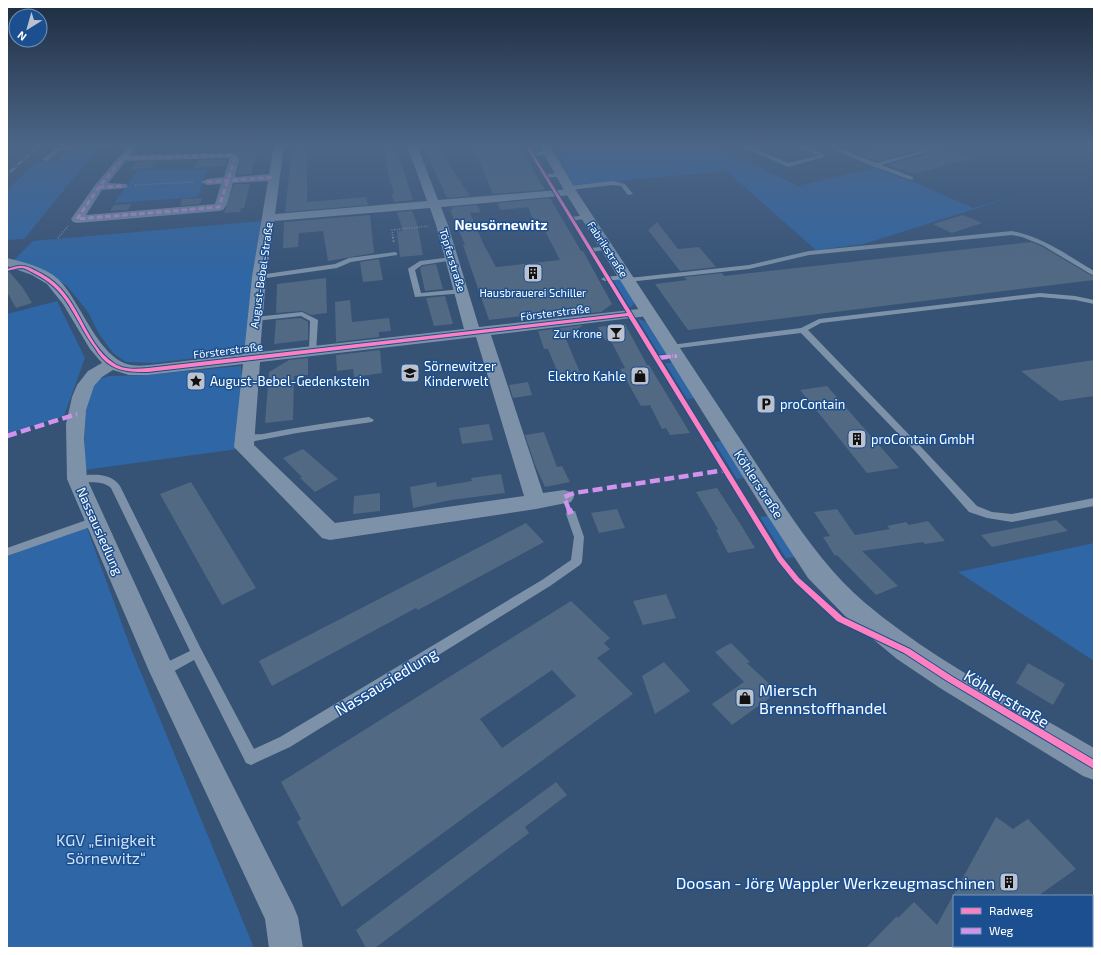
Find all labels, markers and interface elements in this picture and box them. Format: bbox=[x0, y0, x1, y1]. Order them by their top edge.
north arrow bbox=[8, 8, 48, 48]
text: N bbox=[15, 29, 29, 44]
district label: Neusörnewitz bbox=[454, 216, 548, 233]
street label: Fabrikstraße bbox=[585, 218, 631, 280]
street label: August-Bebel-Straße bbox=[247, 221, 275, 329]
street label: Töpferstraße bbox=[437, 227, 469, 293]
building icon: Hausbrauerei Schiller bbox=[522, 262, 544, 284]
place label: Hausbrauerei Schiller bbox=[479, 286, 587, 299]
street label: Försterstraße bbox=[519, 301, 591, 323]
bar icon: Zur Krone bbox=[605, 322, 627, 344]
place label: Zur Krone bbox=[554, 327, 602, 340]
street label: Försterstraße bbox=[192, 339, 264, 361]
place label: Sörnewitzer Kinderwelt bbox=[424, 358, 496, 389]
school or university icon: Sörnewitzer Kinderwelt bbox=[399, 362, 421, 384]
shop icon: Elektro Kahle bbox=[629, 365, 651, 387]
place label: Elektro Kahle bbox=[548, 368, 626, 384]
place icon: August-Bebel-Gedenkstein bbox=[185, 370, 207, 392]
place label: August-Bebel-Gedenkstein bbox=[210, 373, 369, 389]
parking icon: proContain bbox=[755, 393, 777, 415]
place label: proContain bbox=[780, 396, 845, 412]
building icon: proContain GmbH bbox=[846, 428, 868, 450]
place label: proContain GmbH bbox=[871, 431, 975, 447]
street label: Köhlerstraße bbox=[731, 447, 787, 521]
street label: Nassausiedlung bbox=[73, 485, 127, 577]
street label: Nassausiedlung bbox=[331, 643, 441, 719]
street label: Köhlerstraße bbox=[961, 665, 1053, 731]
place label: Miersch Brennstoffhandel bbox=[759, 680, 887, 717]
shop icon: Miersch Brennstoffhandel bbox=[734, 687, 756, 709]
park label: KGV „Einigkeit Sörnewitz“ bbox=[56, 830, 156, 867]
building icon: Doosan - Jörg Wappler Werkzeugmaschinen bbox=[998, 871, 1020, 893]
place label: Doosan - Jörg Wappler Werkzeugmaschinen bbox=[676, 873, 995, 892]
legend bbox=[953, 895, 1093, 947]
text: Radweg bbox=[989, 903, 1033, 917]
text: Weg bbox=[989, 923, 1014, 937]

